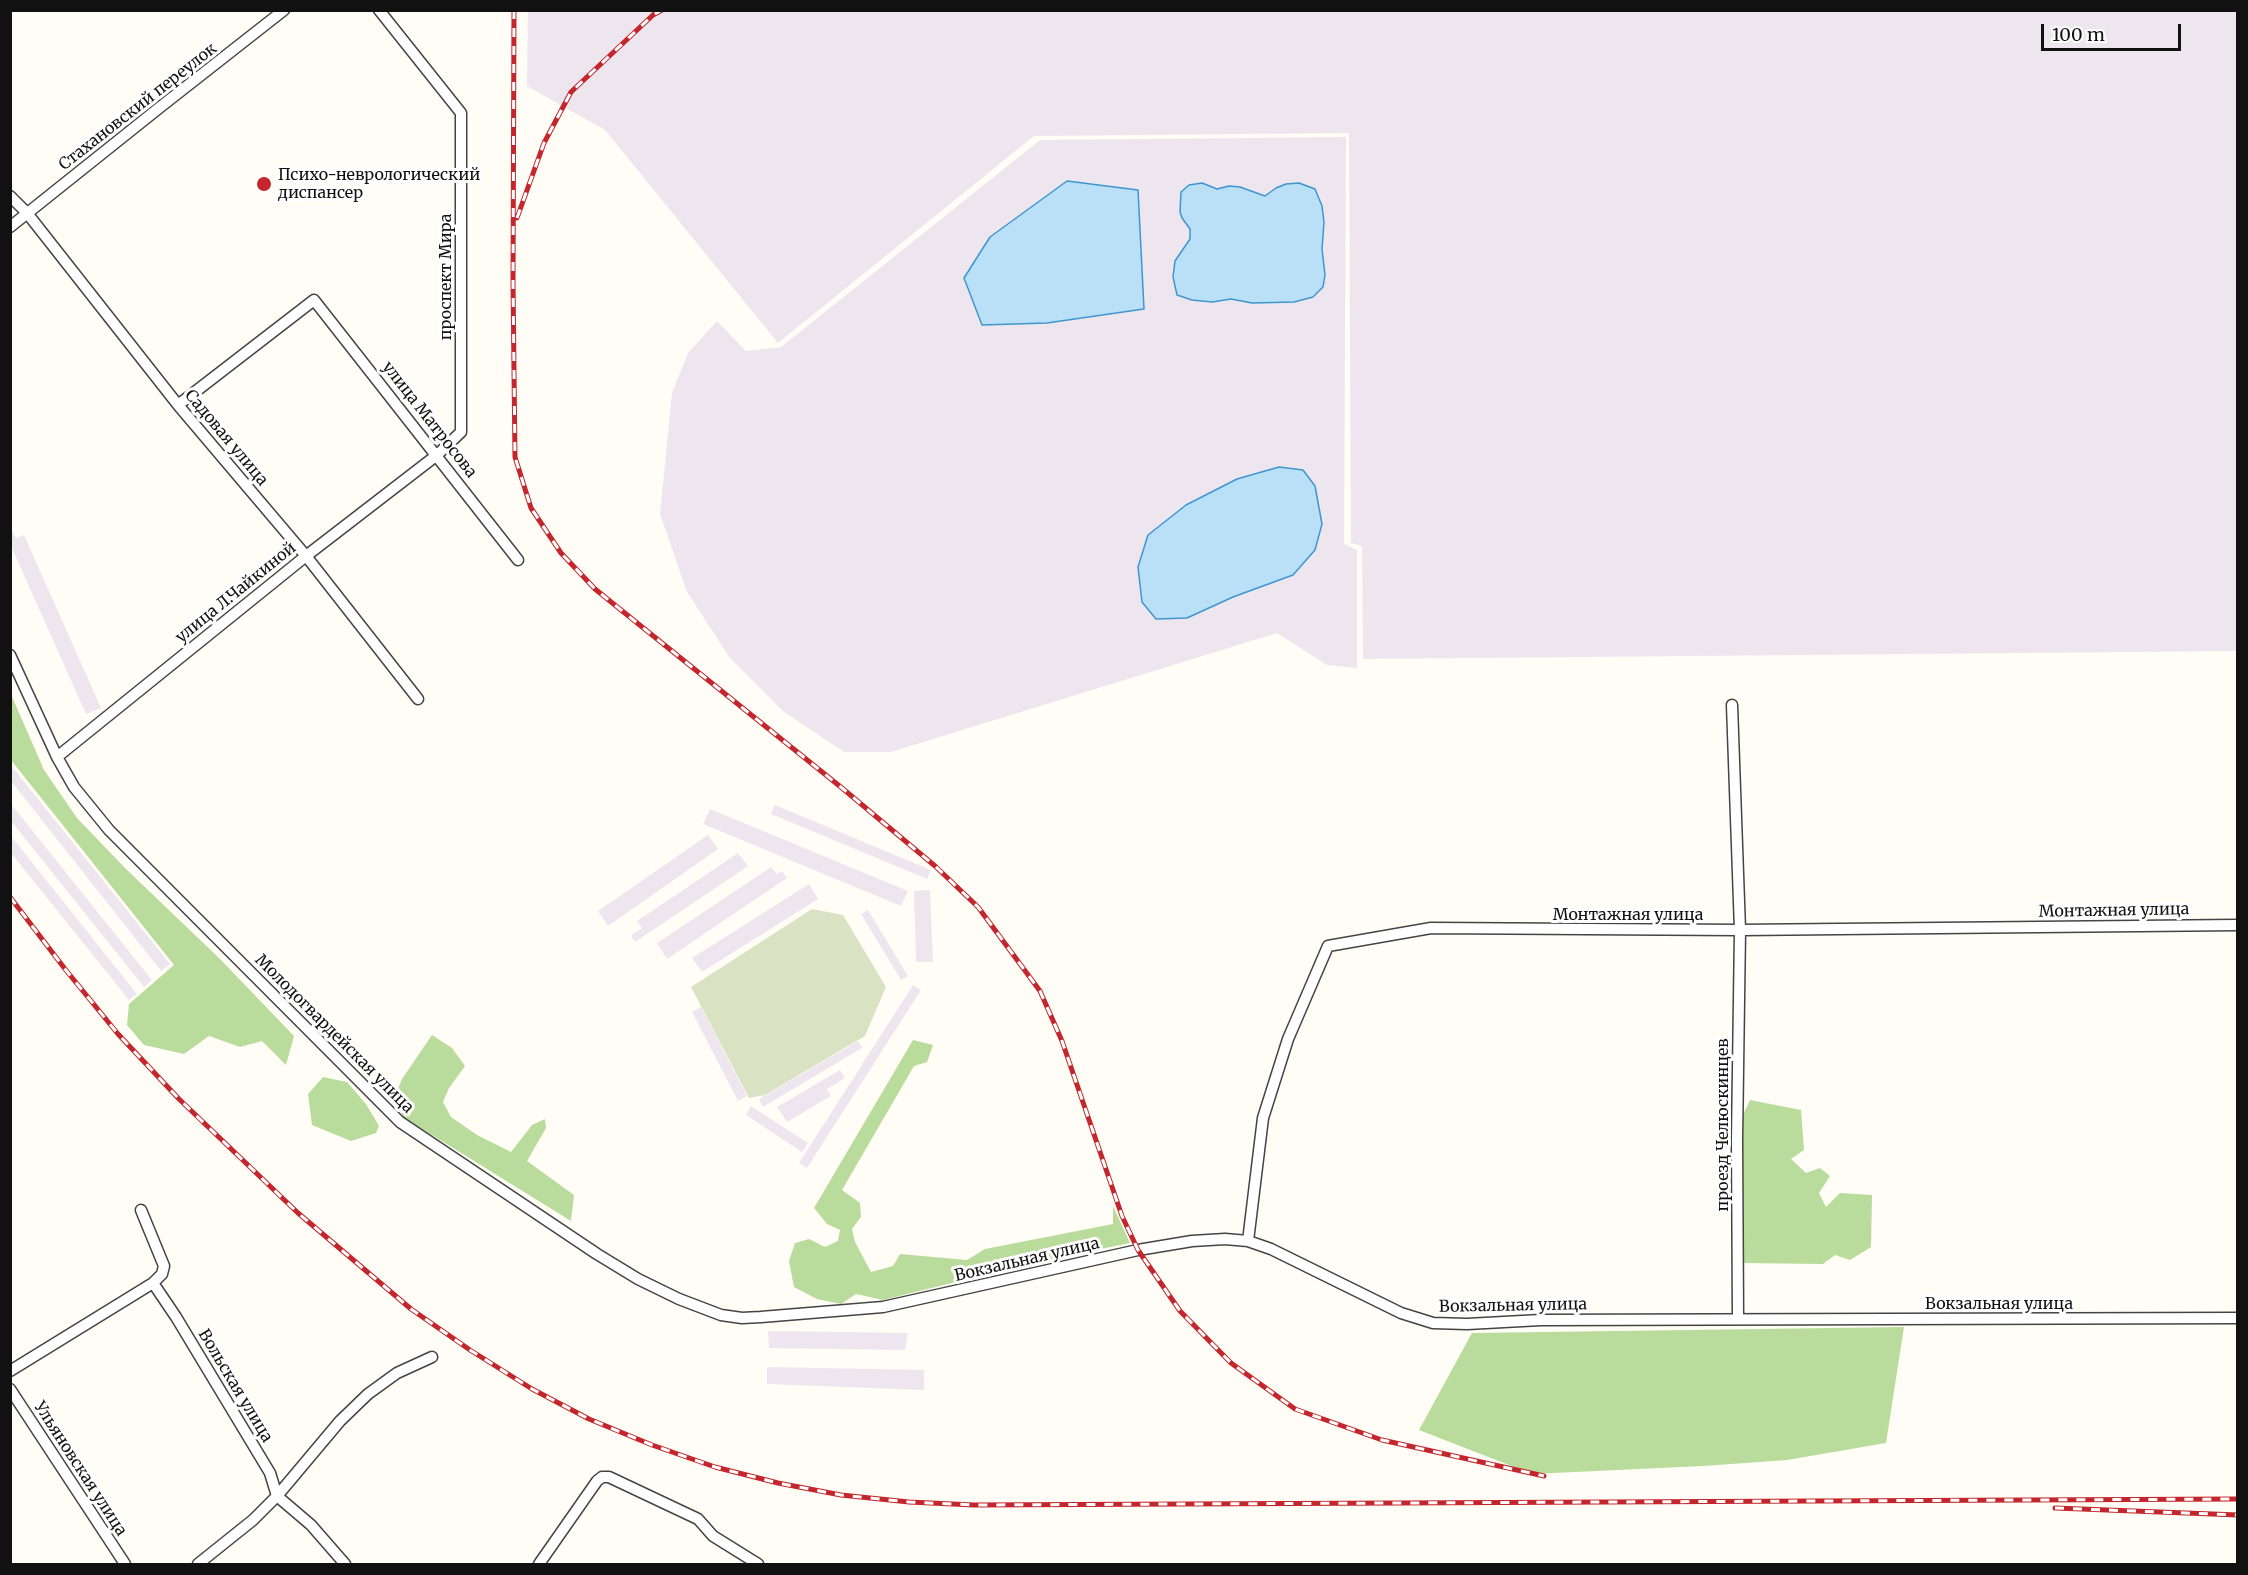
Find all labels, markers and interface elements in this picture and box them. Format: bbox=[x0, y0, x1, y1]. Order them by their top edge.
scale bar bbox=[2044, 12, 2184, 50]
text: 100 m bbox=[2052, 23, 2105, 46]
street label: Стахановский переулок bbox=[55, 39, 221, 175]
place label: Психо-неврологический диспансер bbox=[278, 165, 480, 203]
marker: Психо-неврологический диспансер bbox=[255, 175, 273, 193]
street label: проспект Мира bbox=[436, 214, 456, 340]
street label: улица Матросова bbox=[378, 358, 480, 482]
street label: Садовая улица bbox=[180, 386, 272, 490]
street label: улица Л.Чайкиной bbox=[172, 539, 300, 647]
street label: Монтажная улица bbox=[2039, 900, 2189, 922]
street label: Монтажная улица bbox=[1553, 905, 1703, 925]
street label: Молодогвардейская улица bbox=[251, 951, 417, 1117]
street label: проезд Челюскинцев bbox=[1713, 1038, 1733, 1212]
street label: Вокзальная улица bbox=[953, 1234, 1101, 1286]
street label: Вокзальная улица bbox=[1925, 1294, 2073, 1314]
street label: Вокзальная улица bbox=[1439, 1295, 1587, 1317]
street label: Вольская улица bbox=[194, 1326, 276, 1446]
street label: Ульяновская улица bbox=[29, 1398, 131, 1540]

